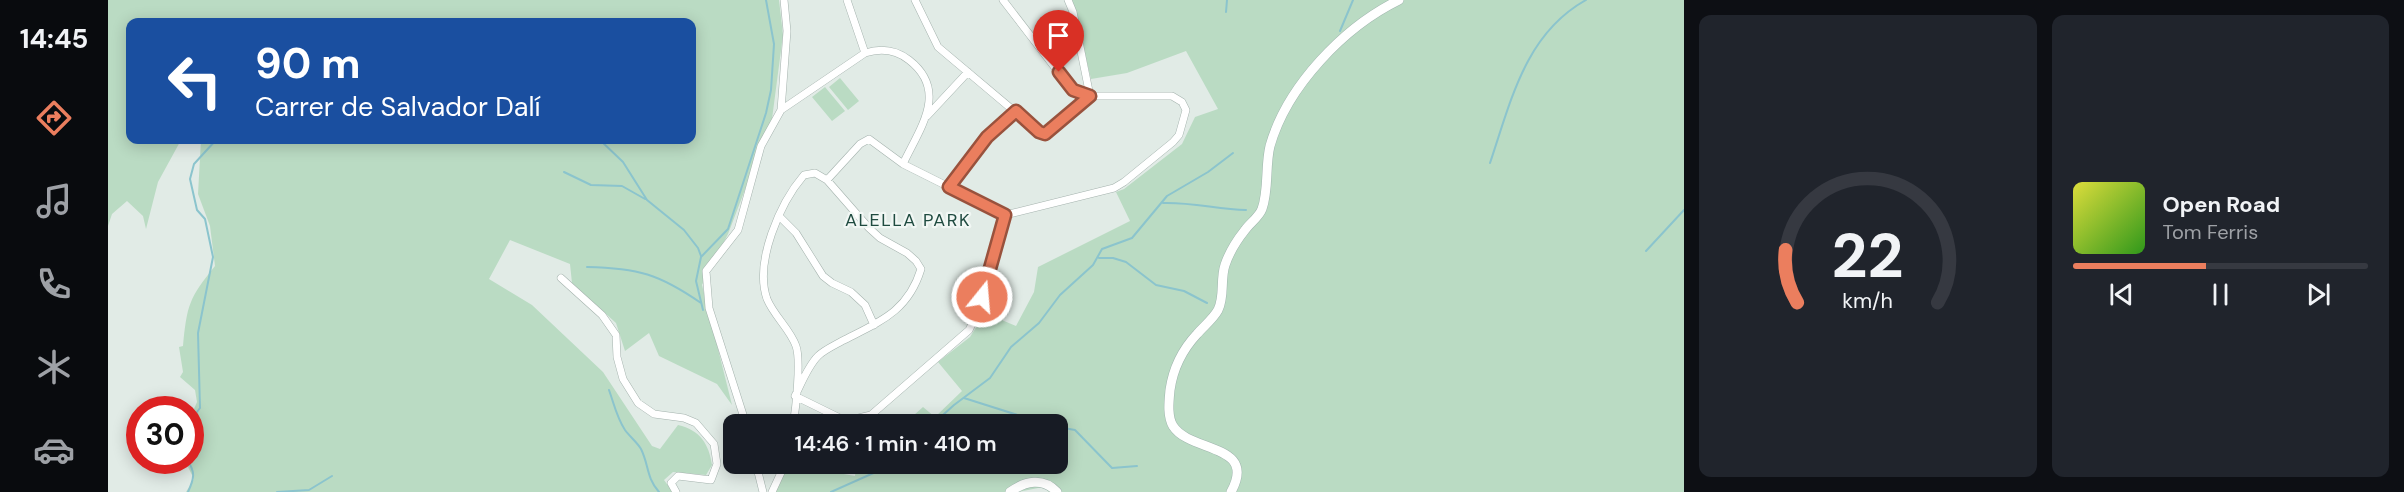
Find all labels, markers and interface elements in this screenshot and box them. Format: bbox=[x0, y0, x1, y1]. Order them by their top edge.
pin bbox=[1033, 10, 1084, 72]
icon: arrive bbox=[1042, 19, 1075, 52]
text: 14:45 bbox=[20, 21, 88, 56]
text: 90 m bbox=[255, 36, 361, 91]
icon: left bbox=[156, 42, 234, 120]
text: Carrer de Salvador Dalí bbox=[255, 89, 541, 124]
icon: directions bbox=[33, 97, 75, 139]
icon: music bbox=[33, 180, 75, 222]
text: Open Road bbox=[2163, 190, 2280, 219]
district label: ALELLA PARK bbox=[845, 208, 971, 232]
text: 22 bbox=[1832, 215, 1904, 296]
text: Tom Ferris bbox=[2163, 219, 2258, 245]
icon: phone bbox=[33, 263, 75, 305]
position arrow bbox=[950, 265, 1014, 329]
icon: previous bbox=[2105, 278, 2138, 311]
icon: pause bbox=[2204, 278, 2237, 311]
icon: next bbox=[2302, 278, 2335, 311]
text: km/h bbox=[1842, 287, 1893, 315]
icon: climate bbox=[33, 346, 75, 388]
speed limit sign: 30 bbox=[126, 396, 204, 474]
icon: car bbox=[33, 429, 75, 471]
text: 14:46 · 1 min · 410 m bbox=[794, 429, 997, 458]

